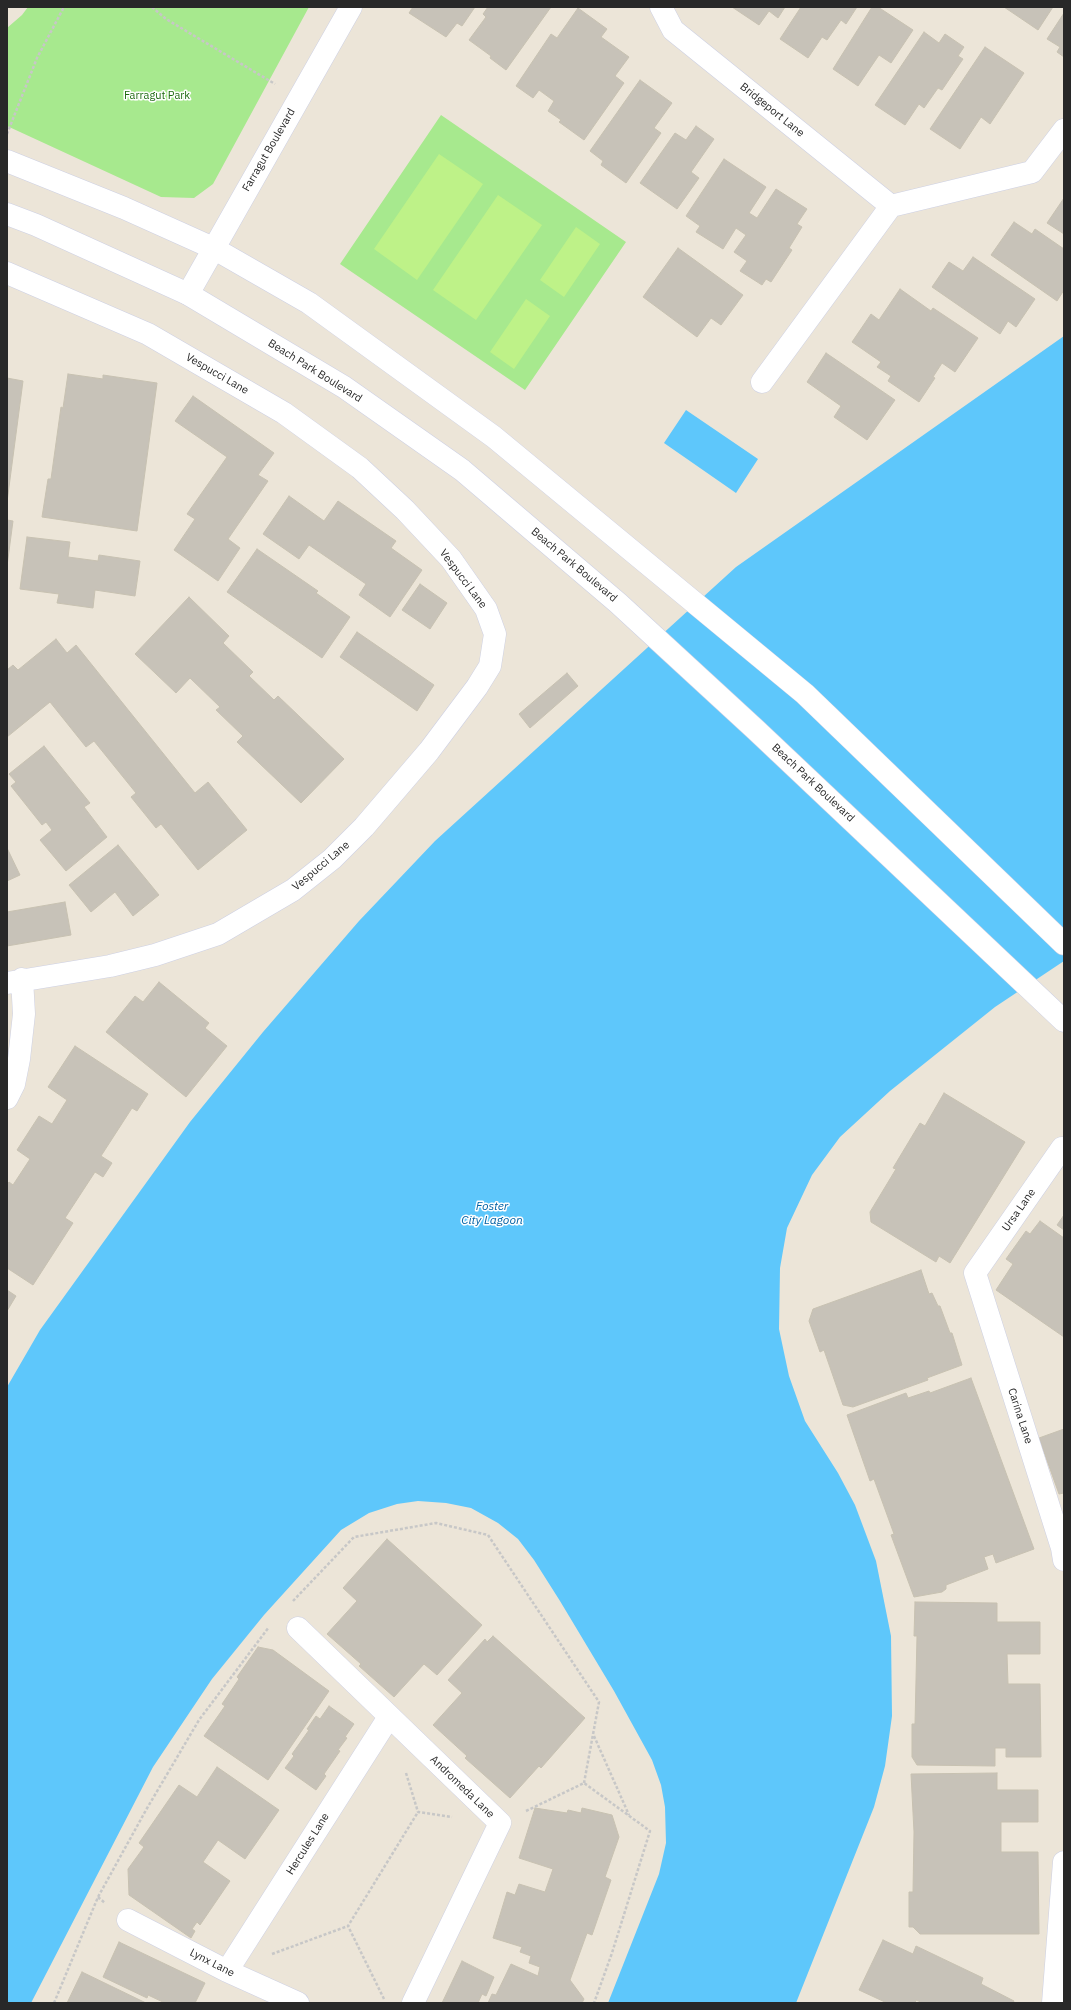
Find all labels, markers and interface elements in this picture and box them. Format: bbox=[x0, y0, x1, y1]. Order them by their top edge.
street label: Bridgeport Lane bbox=[737, 80, 807, 140]
park label: Farragut Park bbox=[124, 89, 190, 103]
street label: Farragut Boulevard bbox=[240, 106, 298, 194]
street label: Beach Park Boulevard bbox=[266, 337, 364, 405]
street label: Vespucci Lane bbox=[183, 351, 251, 397]
street label: Beach Park Boulevard bbox=[528, 525, 620, 605]
street label: Vespucci Lane bbox=[437, 547, 489, 611]
street label: Beach Park Boulevard bbox=[769, 741, 857, 825]
street label: Vespucci Lane bbox=[290, 838, 352, 894]
street label: Ursa Lane bbox=[1000, 1186, 1038, 1234]
water label: Foster City Lagoon bbox=[461, 1200, 523, 1228]
street label: Carina Lane bbox=[1005, 1386, 1035, 1446]
street label: Andromeda Lane bbox=[427, 1753, 497, 1821]
street label: Hercules Lane bbox=[284, 1811, 332, 1877]
street label: Lynx Lane bbox=[187, 1946, 237, 1980]

